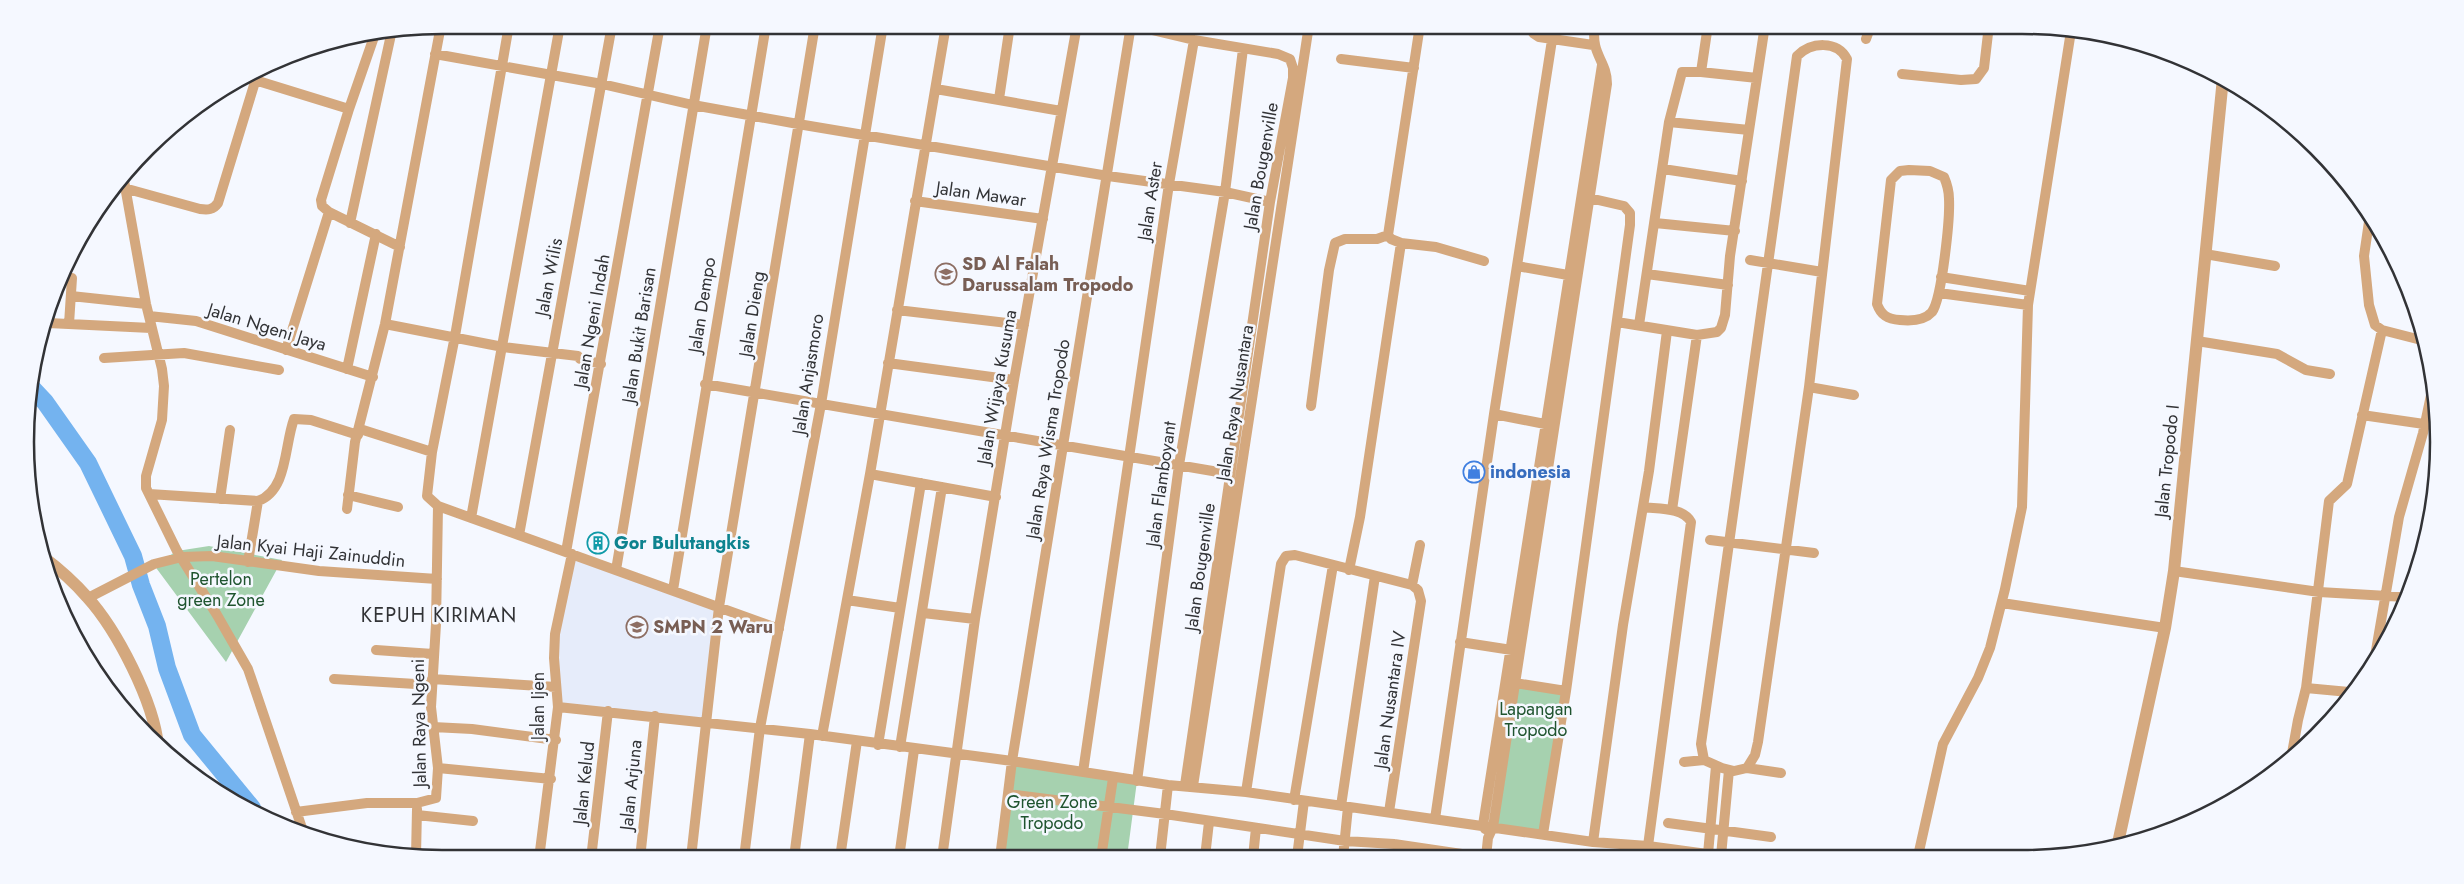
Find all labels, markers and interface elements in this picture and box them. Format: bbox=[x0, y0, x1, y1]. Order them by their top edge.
street label: Jalan Bougenville bbox=[1237, 100, 1285, 234]
street label: Jalan Aster bbox=[1131, 159, 1169, 244]
street label: Jalan Mawar bbox=[932, 175, 1029, 213]
street label: Jalan Wilis bbox=[528, 236, 569, 320]
place label: SD Al Falah Darussalam Tropodo bbox=[962, 251, 1134, 298]
street label: Jalan Ngeni Indah bbox=[567, 252, 617, 392]
street label: Jalan Dempo bbox=[681, 255, 722, 357]
school or university icon: SD Al Falah Darussalam Tropodo bbox=[934, 262, 958, 286]
street label: Jalan Bukit Barisan bbox=[615, 265, 663, 407]
street label: Jalan Dieng bbox=[732, 269, 772, 361]
street label: Jalan Ngeni Jaya bbox=[202, 296, 330, 357]
street label: Jalan Wijaya Kusuma bbox=[970, 308, 1023, 468]
street label: Jalan Anjasmoro bbox=[785, 312, 830, 438]
street label: Jalan Raya Nusantara bbox=[1210, 323, 1260, 485]
street label: Jalan Raya Wisma Tropodo bbox=[1019, 337, 1077, 543]
street label: Jalan Tropodo I bbox=[2148, 403, 2186, 521]
street label: Jalan Flamboyant bbox=[1139, 419, 1183, 550]
place label: indonesia bbox=[1490, 459, 1571, 485]
shop icon: indonesia bbox=[1462, 460, 1486, 484]
street label: Jalan Bougenville bbox=[1178, 501, 1222, 635]
street label: Jalan Kyai Haji Zainuddin bbox=[213, 528, 407, 574]
place label: Gor Bulutangkis bbox=[614, 530, 750, 556]
building icon: Gor Bulutangkis bbox=[586, 531, 610, 555]
park label: Pertelon green Zone bbox=[177, 566, 265, 613]
district label: KEPUH KIRIMAN bbox=[361, 601, 517, 630]
place label: SMPN 2 Waru bbox=[653, 614, 773, 640]
school or university icon: SMPN 2 Waru bbox=[625, 615, 649, 639]
street label: Jalan Nusantara IV bbox=[1367, 629, 1413, 773]
street label: Jalan Raya Ngeni bbox=[405, 658, 433, 790]
street label: Jalan Ijen bbox=[525, 672, 551, 742]
park label: Lapangan Tropodo bbox=[1499, 696, 1573, 743]
street label: Jalan Arjuna bbox=[613, 739, 649, 833]
street label: Jalan Kelud bbox=[567, 740, 601, 828]
park label: Green Zone Tropodo bbox=[1006, 789, 1098, 836]

